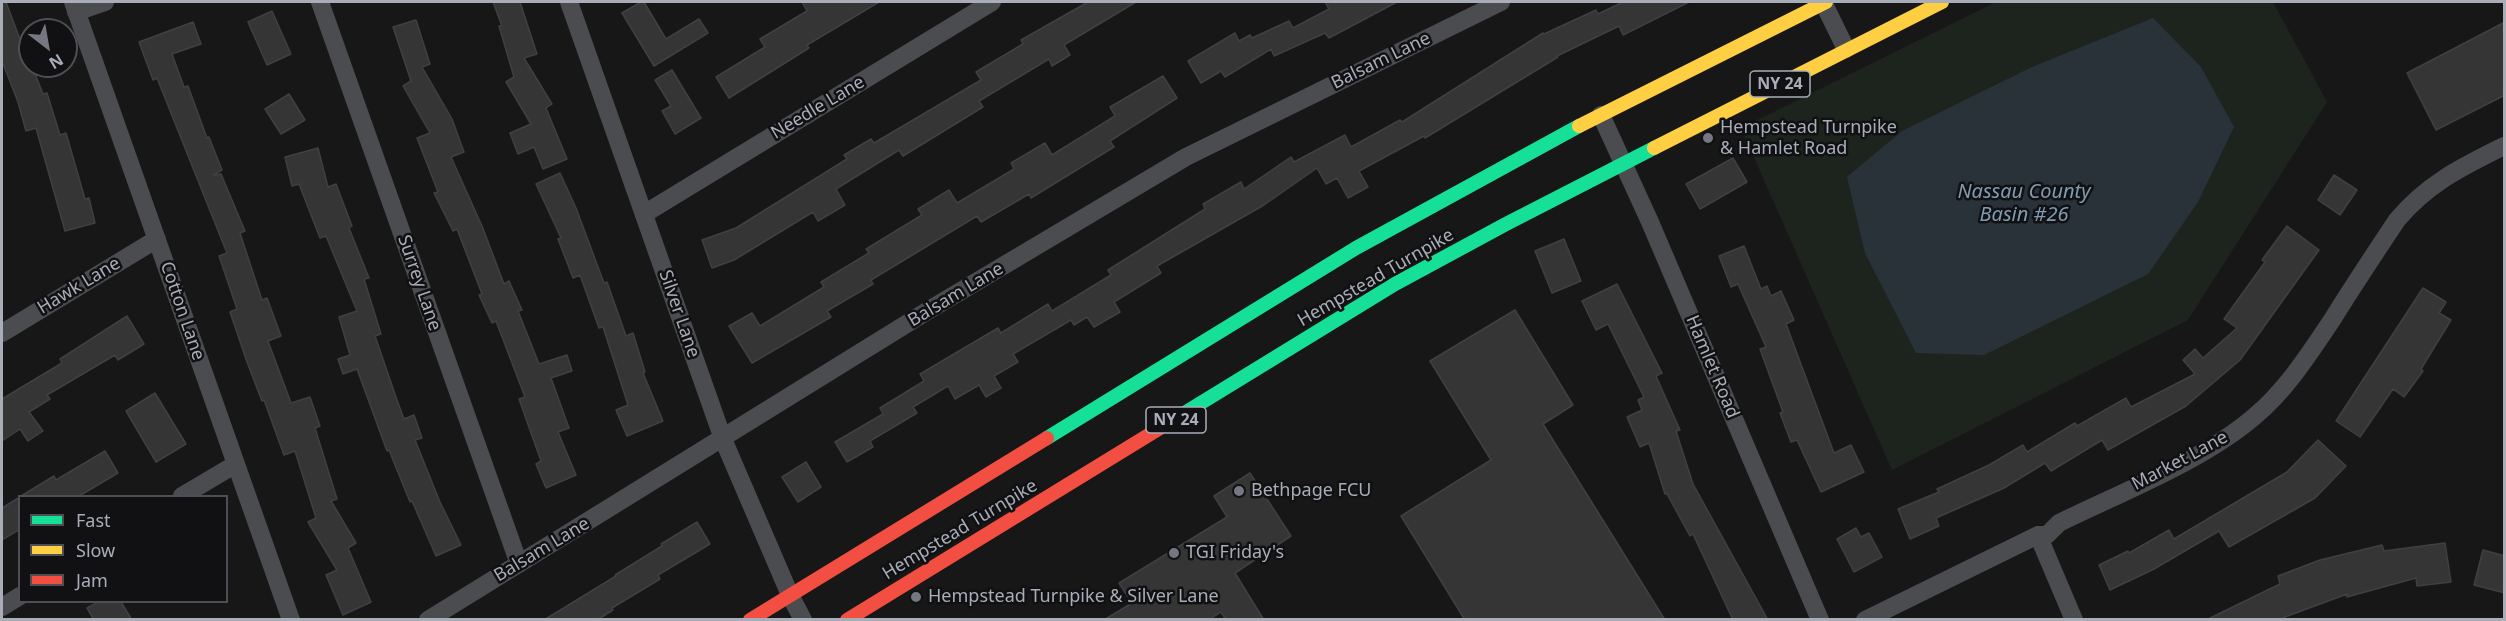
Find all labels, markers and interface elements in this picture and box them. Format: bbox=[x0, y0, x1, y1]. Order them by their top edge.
north arrow bbox=[18, 18, 78, 78]
street label: Balsam Lane bbox=[1328, 28, 1434, 94]
text: N bbox=[45, 49, 67, 74]
road number: NY 24 bbox=[1750, 71, 1810, 97]
street label: Needle Lane bbox=[767, 72, 869, 144]
place label: Hempstead Turnpike & Hamlet Road bbox=[1720, 117, 1897, 160]
marker: Hempstead Turnpike & Hamlet Road bbox=[1701, 131, 1715, 145]
water label: Nassau County Basin #26 bbox=[1957, 180, 2091, 227]
street label: Hempstead Turnpike bbox=[1294, 224, 1458, 332]
street label: Surrey Lane bbox=[393, 232, 445, 334]
street label: Hawk Lane bbox=[34, 253, 124, 319]
street label: Balsam Lane bbox=[904, 258, 1008, 332]
street label: Cotton Lane bbox=[155, 259, 209, 363]
street label: Silver Lane bbox=[654, 267, 704, 361]
street label: Hamlet Road bbox=[1681, 312, 1743, 422]
road number: NY 24 bbox=[1146, 407, 1206, 433]
street label: Market Lane bbox=[2128, 427, 2232, 495]
street label: Hempstead Turnpike bbox=[879, 475, 1041, 585]
place label: Bethpage FCU bbox=[1251, 480, 1371, 502]
marker: Bethpage FCU bbox=[1232, 484, 1246, 498]
legend bbox=[18, 495, 228, 603]
text: Fast bbox=[76, 508, 111, 532]
street label: Balsam Lane bbox=[490, 513, 594, 587]
text: Slow bbox=[76, 538, 115, 562]
place label: TGI Friday's bbox=[1186, 542, 1284, 564]
marker: TGI Friday's bbox=[1167, 546, 1181, 560]
text: Jam bbox=[76, 568, 108, 592]
place label: Hempstead Turnpike & Silver Lane bbox=[928, 586, 1219, 608]
marker: Hempstead Turnpike & Silver Lane bbox=[909, 590, 923, 604]

